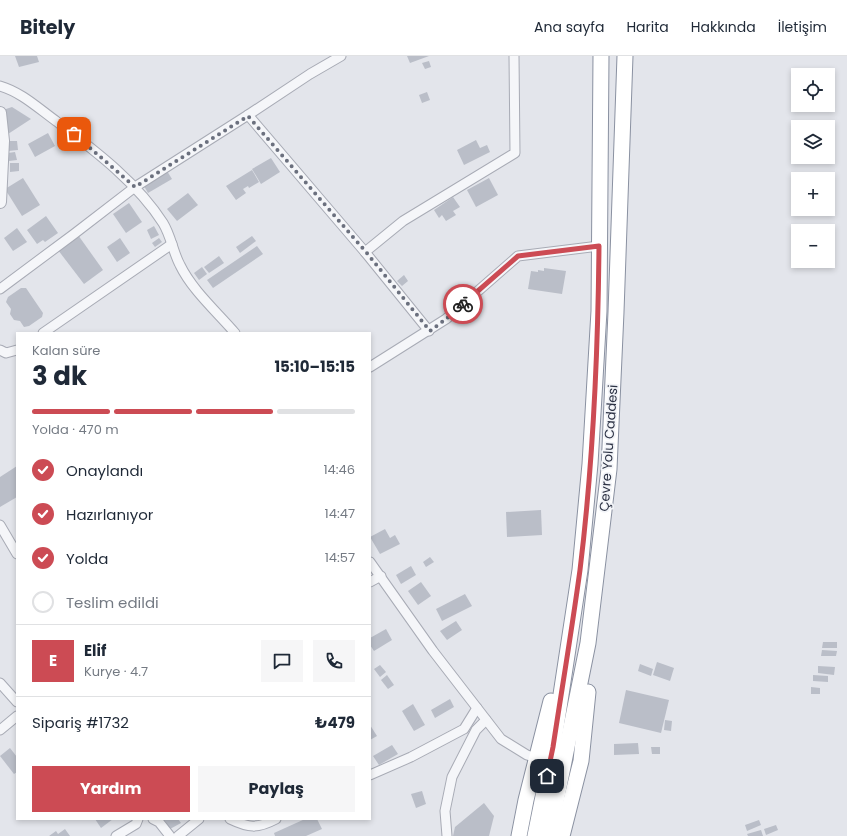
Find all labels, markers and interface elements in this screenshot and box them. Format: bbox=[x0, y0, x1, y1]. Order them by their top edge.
text: Bitely bbox=[20, 14, 75, 41]
text: Ana sayfa bbox=[534, 17, 604, 37]
text: Harita bbox=[626, 17, 669, 37]
text: Hakkında bbox=[691, 17, 756, 37]
text: İletişim bbox=[778, 17, 827, 37]
map controls bbox=[791, 68, 835, 268]
button: locate bbox=[791, 68, 835, 112]
pin bbox=[57, 117, 91, 151]
button: layers bbox=[791, 120, 835, 164]
icon: bag bbox=[63, 123, 85, 145]
button: + bbox=[791, 172, 835, 216]
button: − bbox=[791, 224, 835, 268]
courier bbox=[443, 284, 483, 324]
icon: bike bbox=[452, 293, 474, 315]
text: Kalan süre bbox=[32, 341, 100, 360]
text: 15:10–15:15 bbox=[274, 356, 355, 377]
text: 3 dk bbox=[32, 358, 87, 394]
street label: Çevre Yolu Caddesi bbox=[595, 384, 622, 512]
text: Yolda · 470 m bbox=[32, 420, 119, 439]
icon: check bbox=[32, 459, 54, 481]
text: Onaylandı bbox=[66, 460, 143, 481]
text: 14:46 bbox=[323, 460, 355, 479]
icon: check bbox=[32, 503, 54, 525]
text: Hazırlanıyor bbox=[66, 504, 153, 525]
text: 14:47 bbox=[325, 504, 355, 523]
icon: check bbox=[32, 547, 54, 569]
text: Yolda bbox=[66, 548, 108, 569]
text: 14:57 bbox=[325, 548, 355, 567]
text: Teslim edildi bbox=[66, 592, 159, 613]
text: Elif bbox=[84, 640, 106, 661]
button: chat bbox=[261, 640, 303, 682]
button: phone bbox=[313, 640, 355, 682]
text: E bbox=[49, 650, 57, 671]
text: Kurye · 4.7 bbox=[84, 662, 148, 681]
text: Sipariş #1732 bbox=[32, 712, 129, 733]
text: ₺479 bbox=[315, 712, 355, 733]
pin bbox=[530, 759, 564, 793]
icon: home bbox=[536, 765, 558, 787]
button: Yardım bbox=[32, 766, 190, 812]
button: Paylaş bbox=[198, 766, 355, 812]

